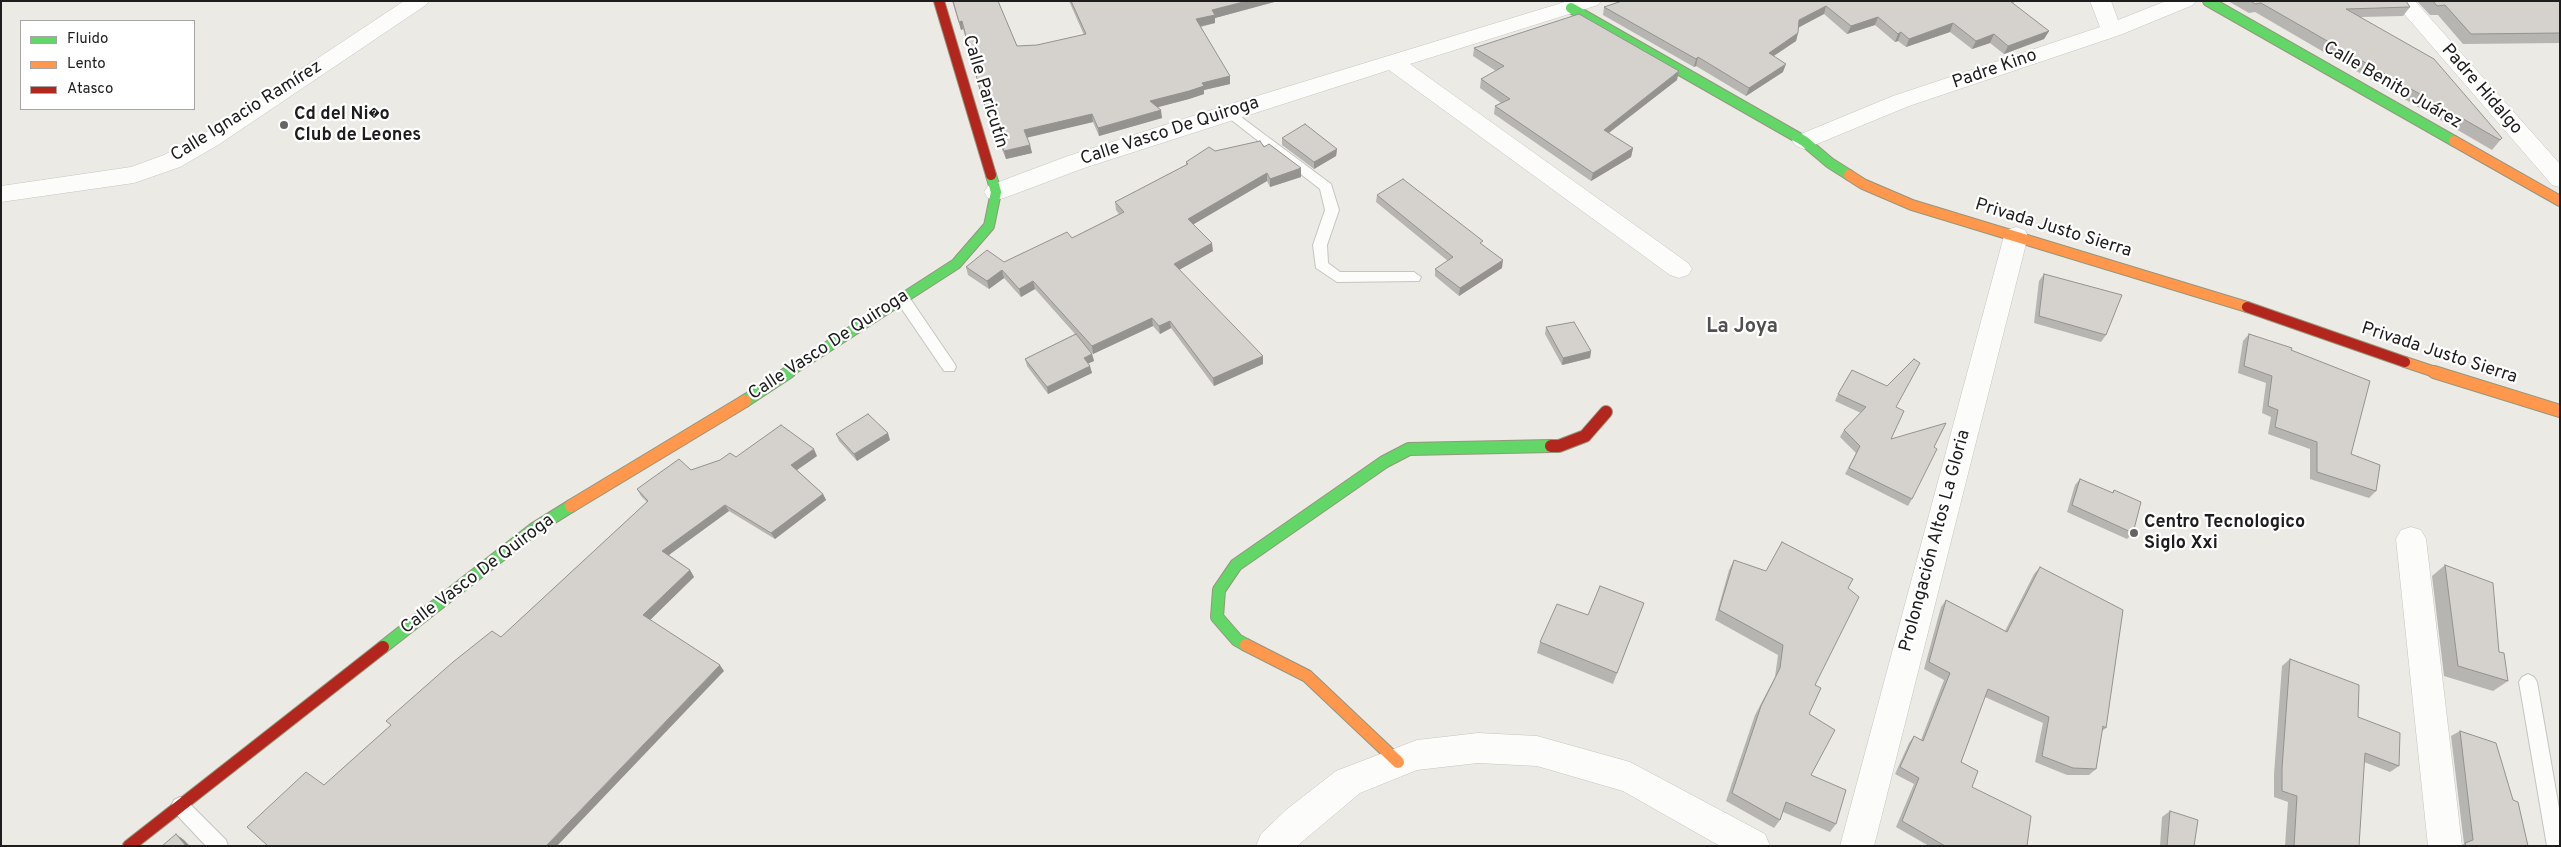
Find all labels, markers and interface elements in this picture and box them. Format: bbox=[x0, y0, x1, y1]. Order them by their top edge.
legend bbox=[20, 20, 195, 110]
text: Fluido bbox=[67, 30, 108, 49]
street label: Calle Paricutín bbox=[957, 33, 1011, 151]
street label: Calle Benito Juárez bbox=[2319, 38, 2465, 134]
street label: Padre Hidalgo bbox=[2436, 40, 2526, 140]
street label: Padre Kino bbox=[1950, 45, 2040, 95]
text: Lento bbox=[67, 55, 106, 74]
street label: Calle Ignacio Ramírez bbox=[167, 57, 327, 167]
text: Atasco bbox=[67, 80, 113, 99]
street label: Calle Vasco De Quiroga bbox=[1078, 93, 1262, 171]
place label: Cd del Ni�o Club de Leones bbox=[294, 104, 421, 146]
marker: Cd del Ni�o Club de Leones bbox=[278, 119, 290, 131]
street label: Privada Justo Sierra bbox=[1972, 195, 2134, 263]
street label: Calle Vasco De Quiroga bbox=[745, 286, 913, 406]
district label: La Joya bbox=[1706, 316, 1778, 340]
street label: Privada Justo Sierra bbox=[2358, 319, 2520, 389]
street label: Prolongación Altos La Gloria bbox=[1896, 428, 1976, 654]
street label: Calle Vasco De Quiroga bbox=[397, 510, 559, 640]
place label: Centro Tecnologico Siglo Xxi bbox=[2144, 512, 2305, 554]
marker: Centro Tecnologico Siglo Xxi bbox=[2128, 527, 2140, 539]

